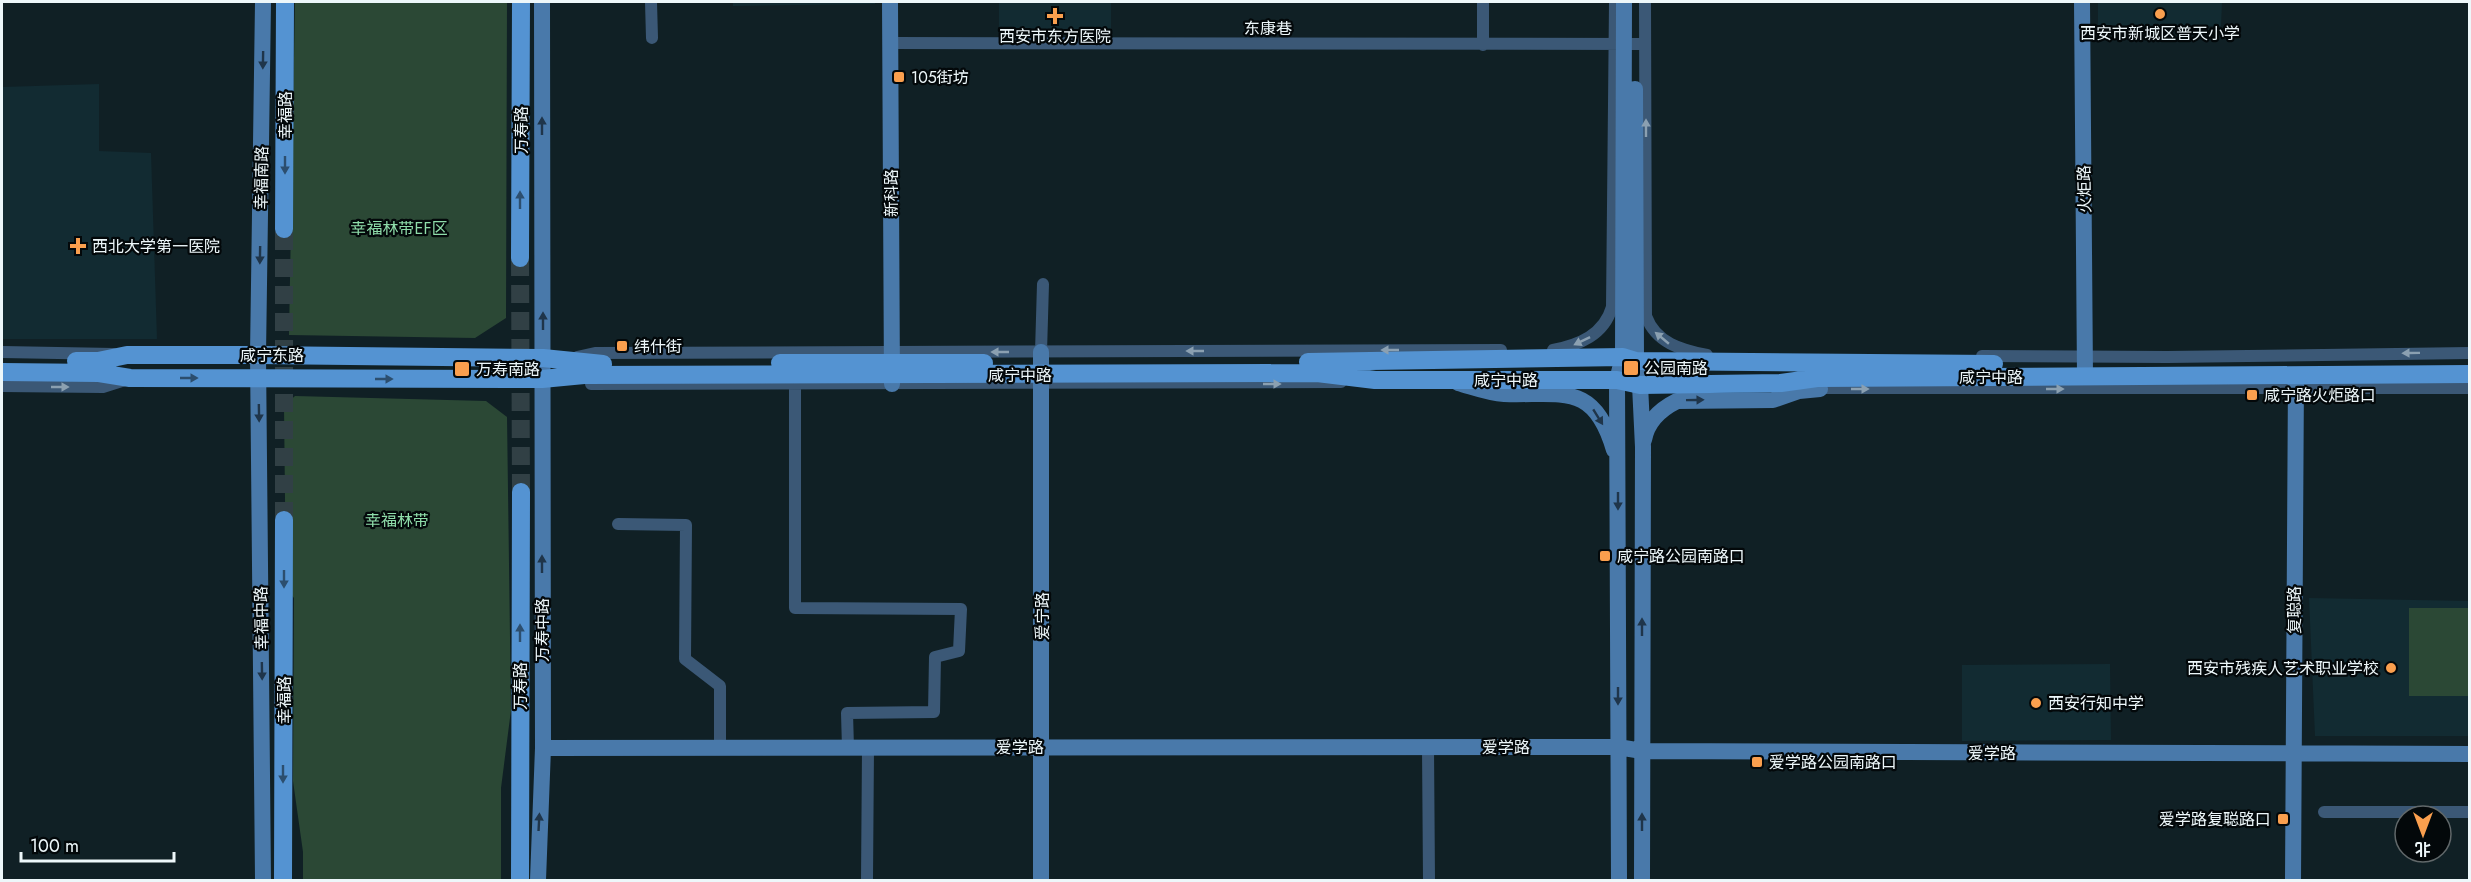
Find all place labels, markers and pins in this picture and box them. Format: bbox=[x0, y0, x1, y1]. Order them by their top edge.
marker: 西安市东方医院 bbox=[1046, 7, 1064, 25]
marker: 西安市新城区普天小学 bbox=[2153, 7, 2167, 21]
place label: 西安市新城区普天小学 bbox=[2080, 22, 2240, 45]
place label: 西安市东方医院 bbox=[999, 25, 1111, 48]
place label: 105街坊 bbox=[911, 66, 969, 89]
marker: 105街坊 bbox=[892, 70, 906, 84]
place label: 西北大学第一医院 bbox=[92, 235, 220, 258]
marker: 西北大学第一医院 bbox=[69, 237, 87, 255]
place label: 纬什街 bbox=[634, 335, 682, 358]
marker: 纬什街 bbox=[615, 339, 629, 353]
place label: 公园南路 bbox=[1644, 357, 1708, 380]
place label: 万寿南路 bbox=[476, 358, 540, 381]
marker: 公园南路 bbox=[1622, 359, 1640, 377]
marker: 万寿南路 bbox=[453, 360, 471, 378]
place label: 咸宁路火炬路口 bbox=[2264, 384, 2376, 407]
marker: 咸宁路火炬路口 bbox=[2245, 388, 2259, 402]
place label: 咸宁路公园南路口 bbox=[1617, 545, 1745, 568]
marker: 咸宁路公园南路口 bbox=[1598, 549, 1612, 563]
place label: 西安市残疾人艺术职业学校 bbox=[2187, 657, 2379, 680]
marker: 西安市残疾人艺术职业学校 bbox=[2384, 661, 2398, 675]
place label: 西安行知中学 bbox=[2048, 692, 2144, 715]
marker: 西安行知中学 bbox=[2029, 696, 2043, 710]
place label: 爱学路公园南路口 bbox=[1769, 751, 1897, 774]
marker: 爱学路公园南路口 bbox=[1750, 755, 1764, 769]
place label: 爱学路复聪路口 bbox=[2159, 808, 2271, 831]
marker: 爱学路复聪路口 bbox=[2276, 812, 2290, 826]

